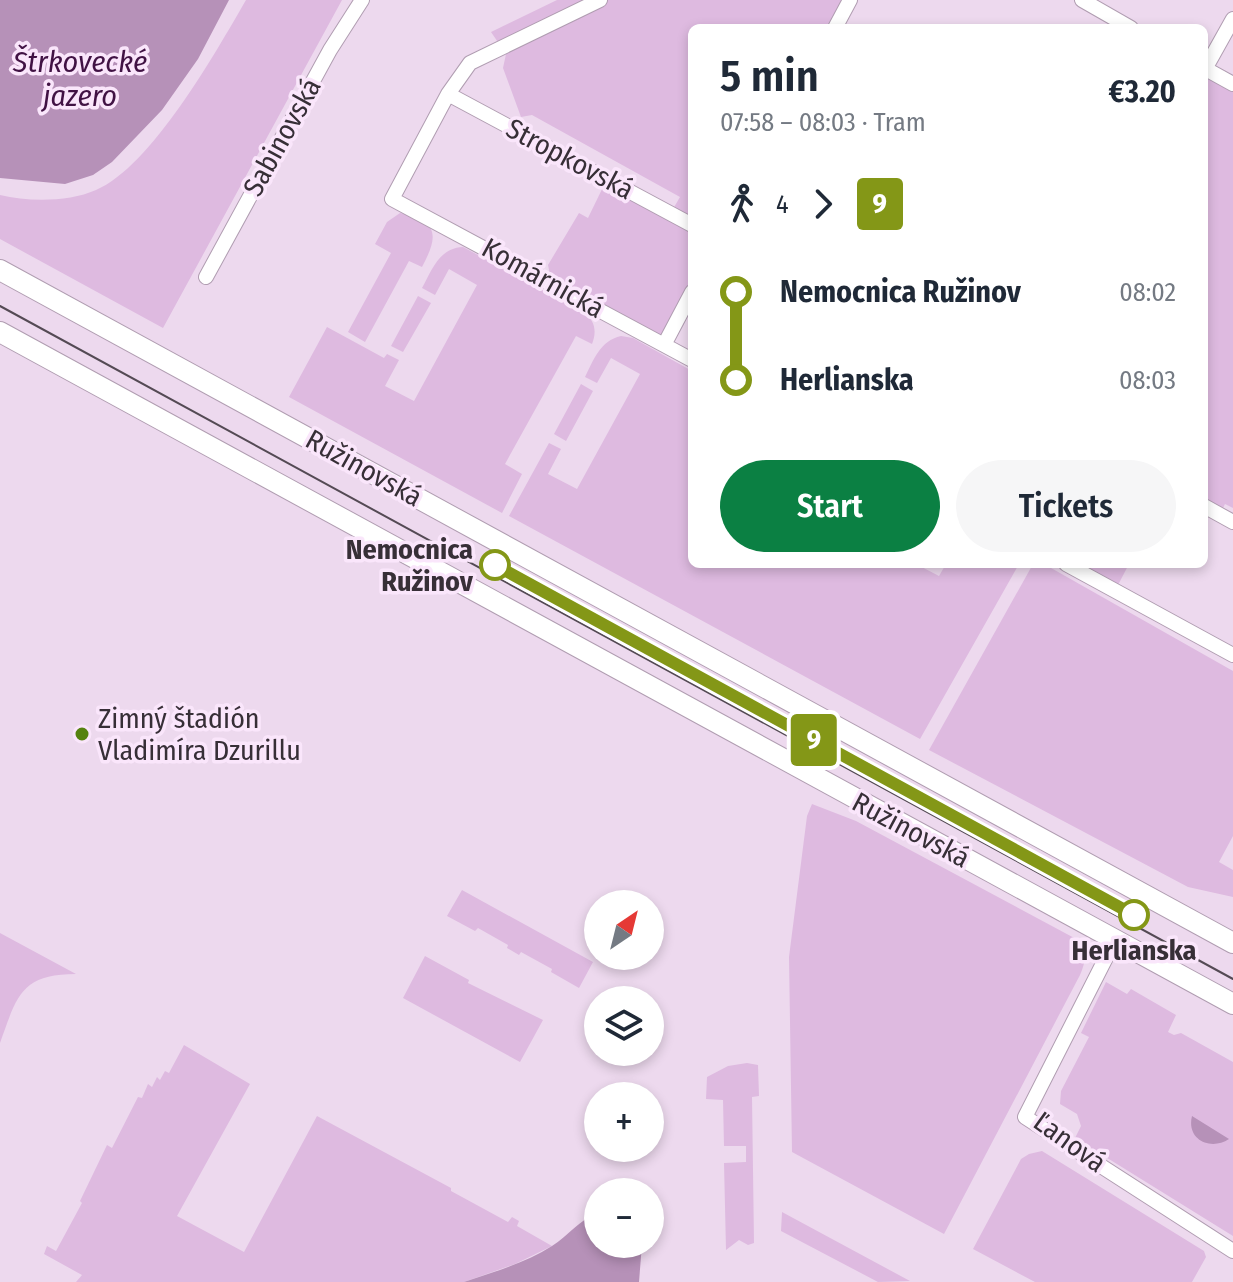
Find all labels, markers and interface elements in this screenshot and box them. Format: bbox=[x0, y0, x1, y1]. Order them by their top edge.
water label: Štrkovecké jazero bbox=[12, 44, 147, 114]
text: 5 min bbox=[720, 50, 819, 103]
street label: Sabinovská bbox=[236, 72, 328, 202]
text: €3.20 bbox=[1109, 74, 1176, 110]
text: 07:58 – 08:03 · Tram bbox=[720, 107, 926, 138]
street label: Stropkovská bbox=[501, 112, 639, 206]
icon: walk bbox=[720, 182, 764, 226]
icon: forward bbox=[801, 182, 845, 226]
text: 9 bbox=[873, 187, 887, 220]
text: 4 bbox=[776, 189, 789, 220]
street label: Komárnická bbox=[476, 231, 610, 325]
text: Nemocnica Ružinov bbox=[780, 274, 1021, 310]
text: 08:02 bbox=[1119, 277, 1176, 308]
text: Herlianska bbox=[780, 362, 914, 398]
text: 08:03 bbox=[1119, 365, 1176, 396]
street label: Ružinovská bbox=[300, 423, 428, 513]
button: Start bbox=[720, 460, 940, 552]
button: Tickets bbox=[956, 460, 1176, 552]
place label: Nemocnica Ružinov bbox=[346, 533, 474, 598]
marker: Nemocnica Ružinov bbox=[480, 550, 510, 580]
place label: Zimný štadión Vladimíra Dzurillu bbox=[98, 702, 301, 767]
line badge: 9 bbox=[788, 714, 840, 766]
text: 9 bbox=[807, 723, 821, 756]
marker: Zimný štadión Vladimíra Dzurillu bbox=[73, 725, 91, 743]
street label: Ružinovská bbox=[847, 785, 975, 875]
north arrow bbox=[584, 890, 664, 970]
map controls bbox=[584, 890, 664, 1258]
marker: Herlianska bbox=[1119, 900, 1149, 930]
place label: Herlianska bbox=[1072, 934, 1196, 967]
button: layers bbox=[584, 986, 664, 1066]
button: + bbox=[584, 1082, 664, 1162]
street label: Ľanová bbox=[1027, 1105, 1113, 1179]
button: − bbox=[584, 1178, 664, 1258]

